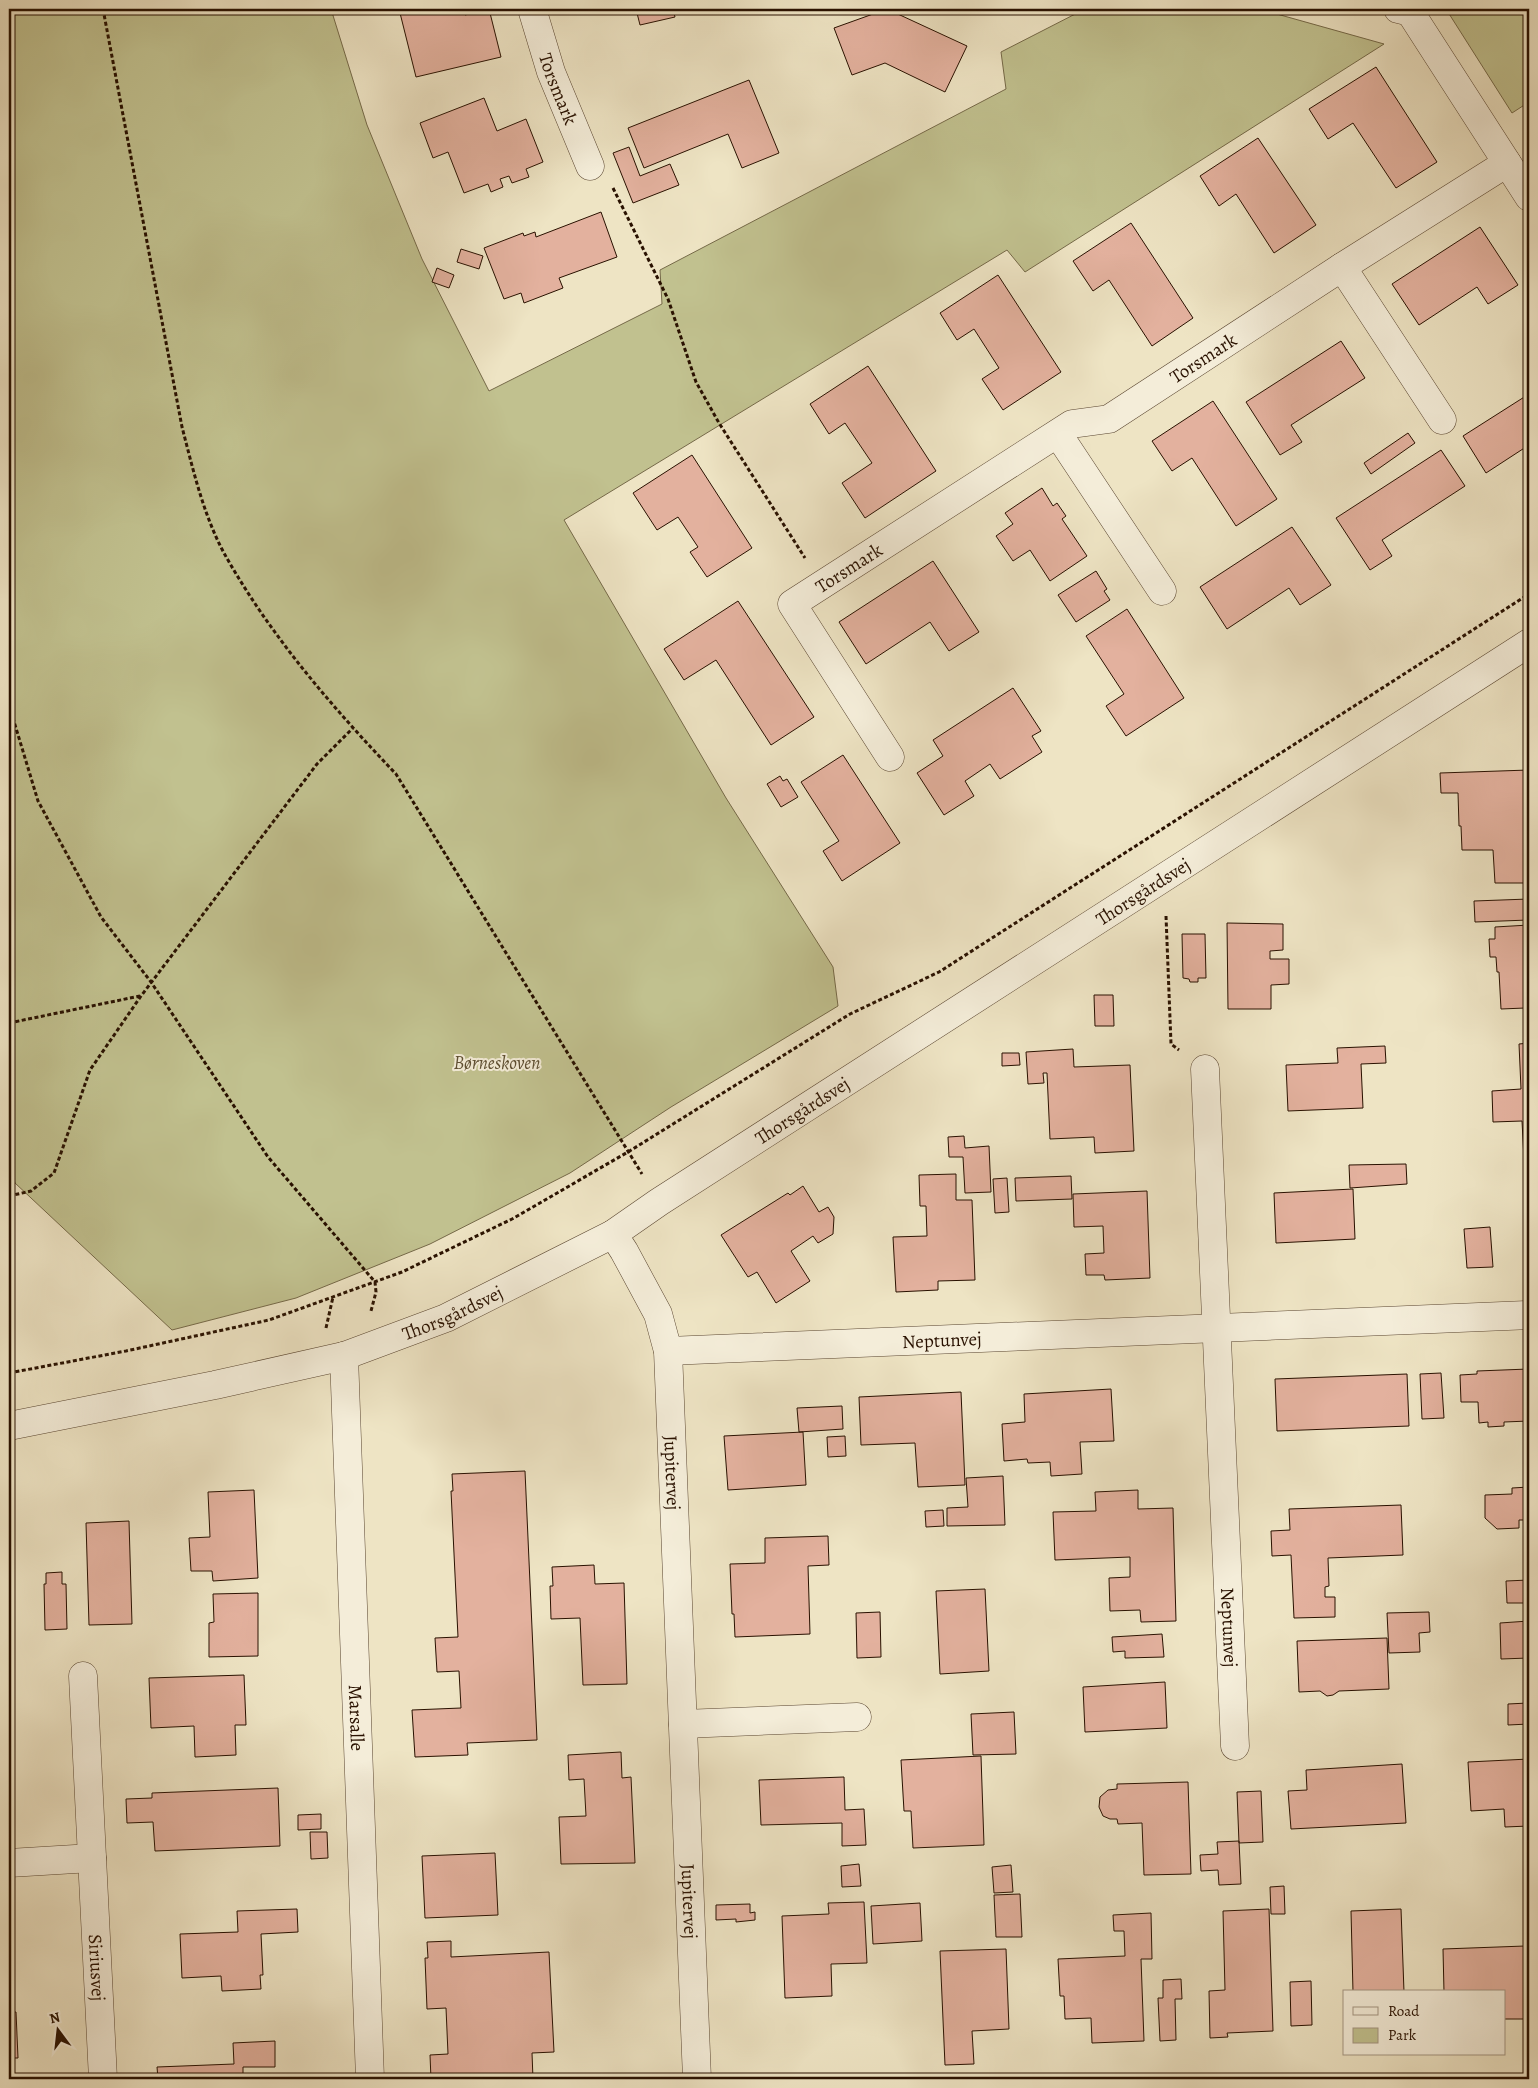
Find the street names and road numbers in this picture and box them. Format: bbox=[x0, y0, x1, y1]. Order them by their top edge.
street label: Torsmark bbox=[532, 50, 584, 129]
street label: Torsmark bbox=[1165, 327, 1242, 390]
street label: Torsmark bbox=[811, 537, 888, 600]
street label: Thorsgårdsvej bbox=[1091, 852, 1196, 932]
street label: Thorsgårdsvej bbox=[750, 1071, 855, 1151]
street label: Thorsgårdsvej bbox=[399, 1280, 507, 1347]
street label: Neptunvej bbox=[901, 1326, 982, 1355]
street label: Jupitervej bbox=[657, 1435, 686, 1511]
street label: Neptunvej bbox=[1214, 1587, 1244, 1668]
street label: Marsalle bbox=[342, 1684, 370, 1751]
street label: Jupitervej bbox=[674, 1863, 703, 1939]
street label: Siriusvej bbox=[82, 1933, 111, 2002]

